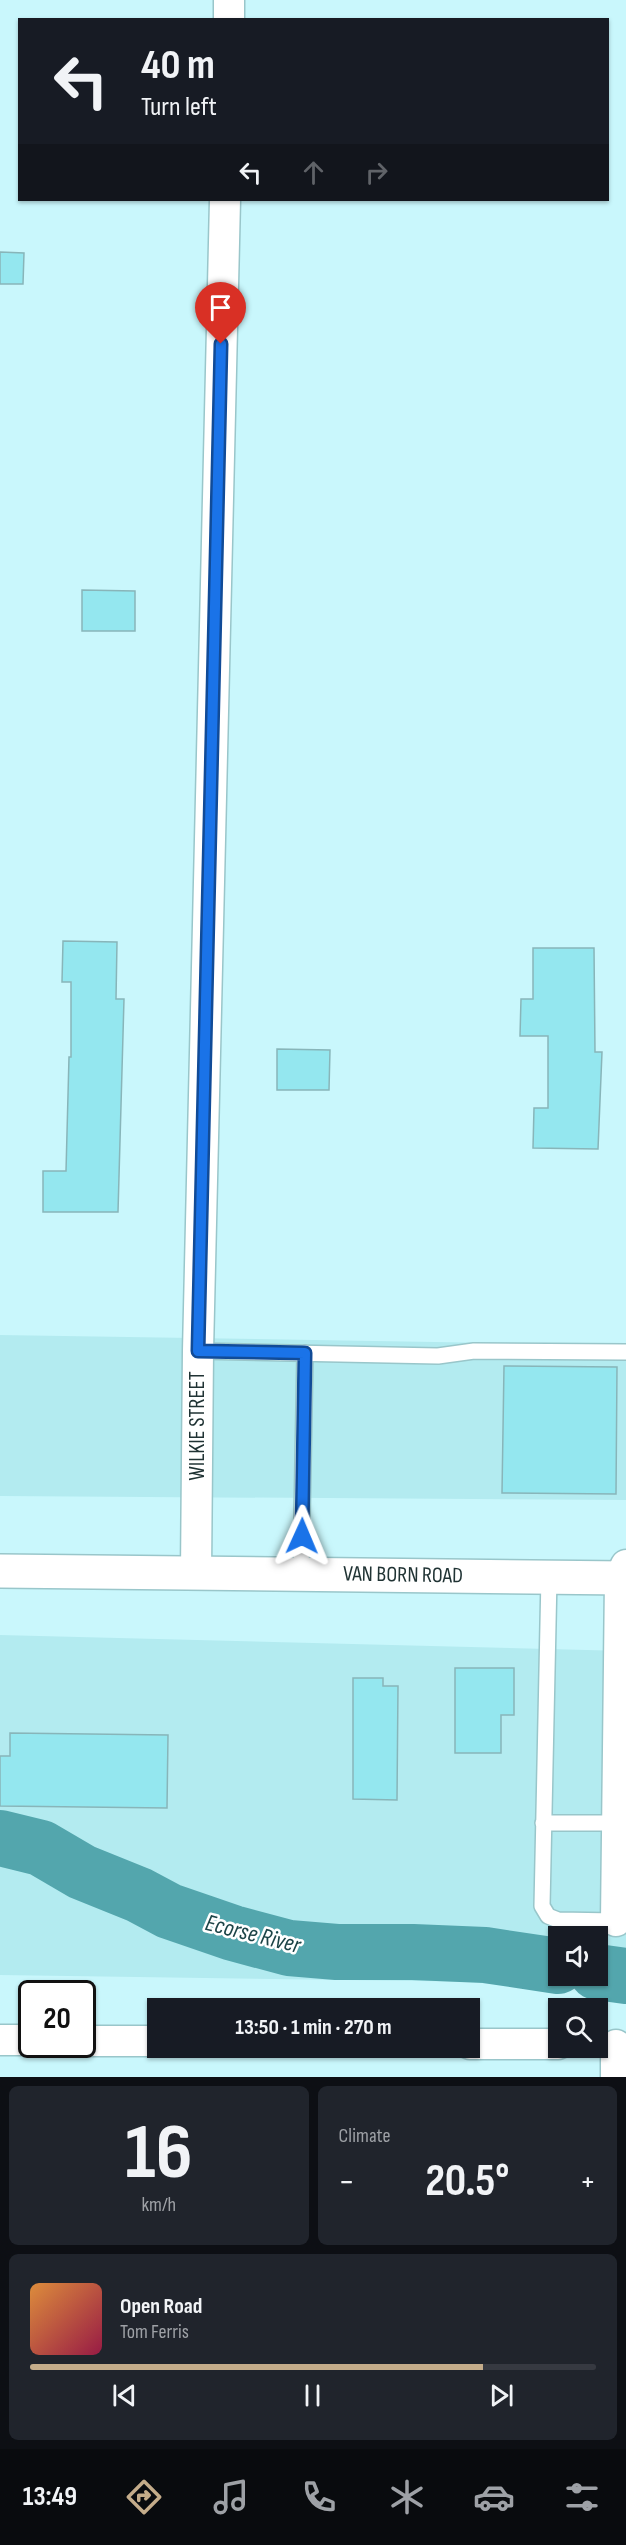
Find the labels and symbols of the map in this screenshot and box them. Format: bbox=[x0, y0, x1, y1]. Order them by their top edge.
pin bbox=[195, 282, 246, 344]
street label: WILKIE STREET bbox=[184, 1371, 211, 1481]
position arrow bbox=[270, 1504, 334, 1568]
street label: VAN BORN ROAD bbox=[343, 1560, 463, 1590]
water label: Ecorse River bbox=[202, 1908, 305, 1960]
speed limit sign: 20 bbox=[18, 1980, 96, 2058]

